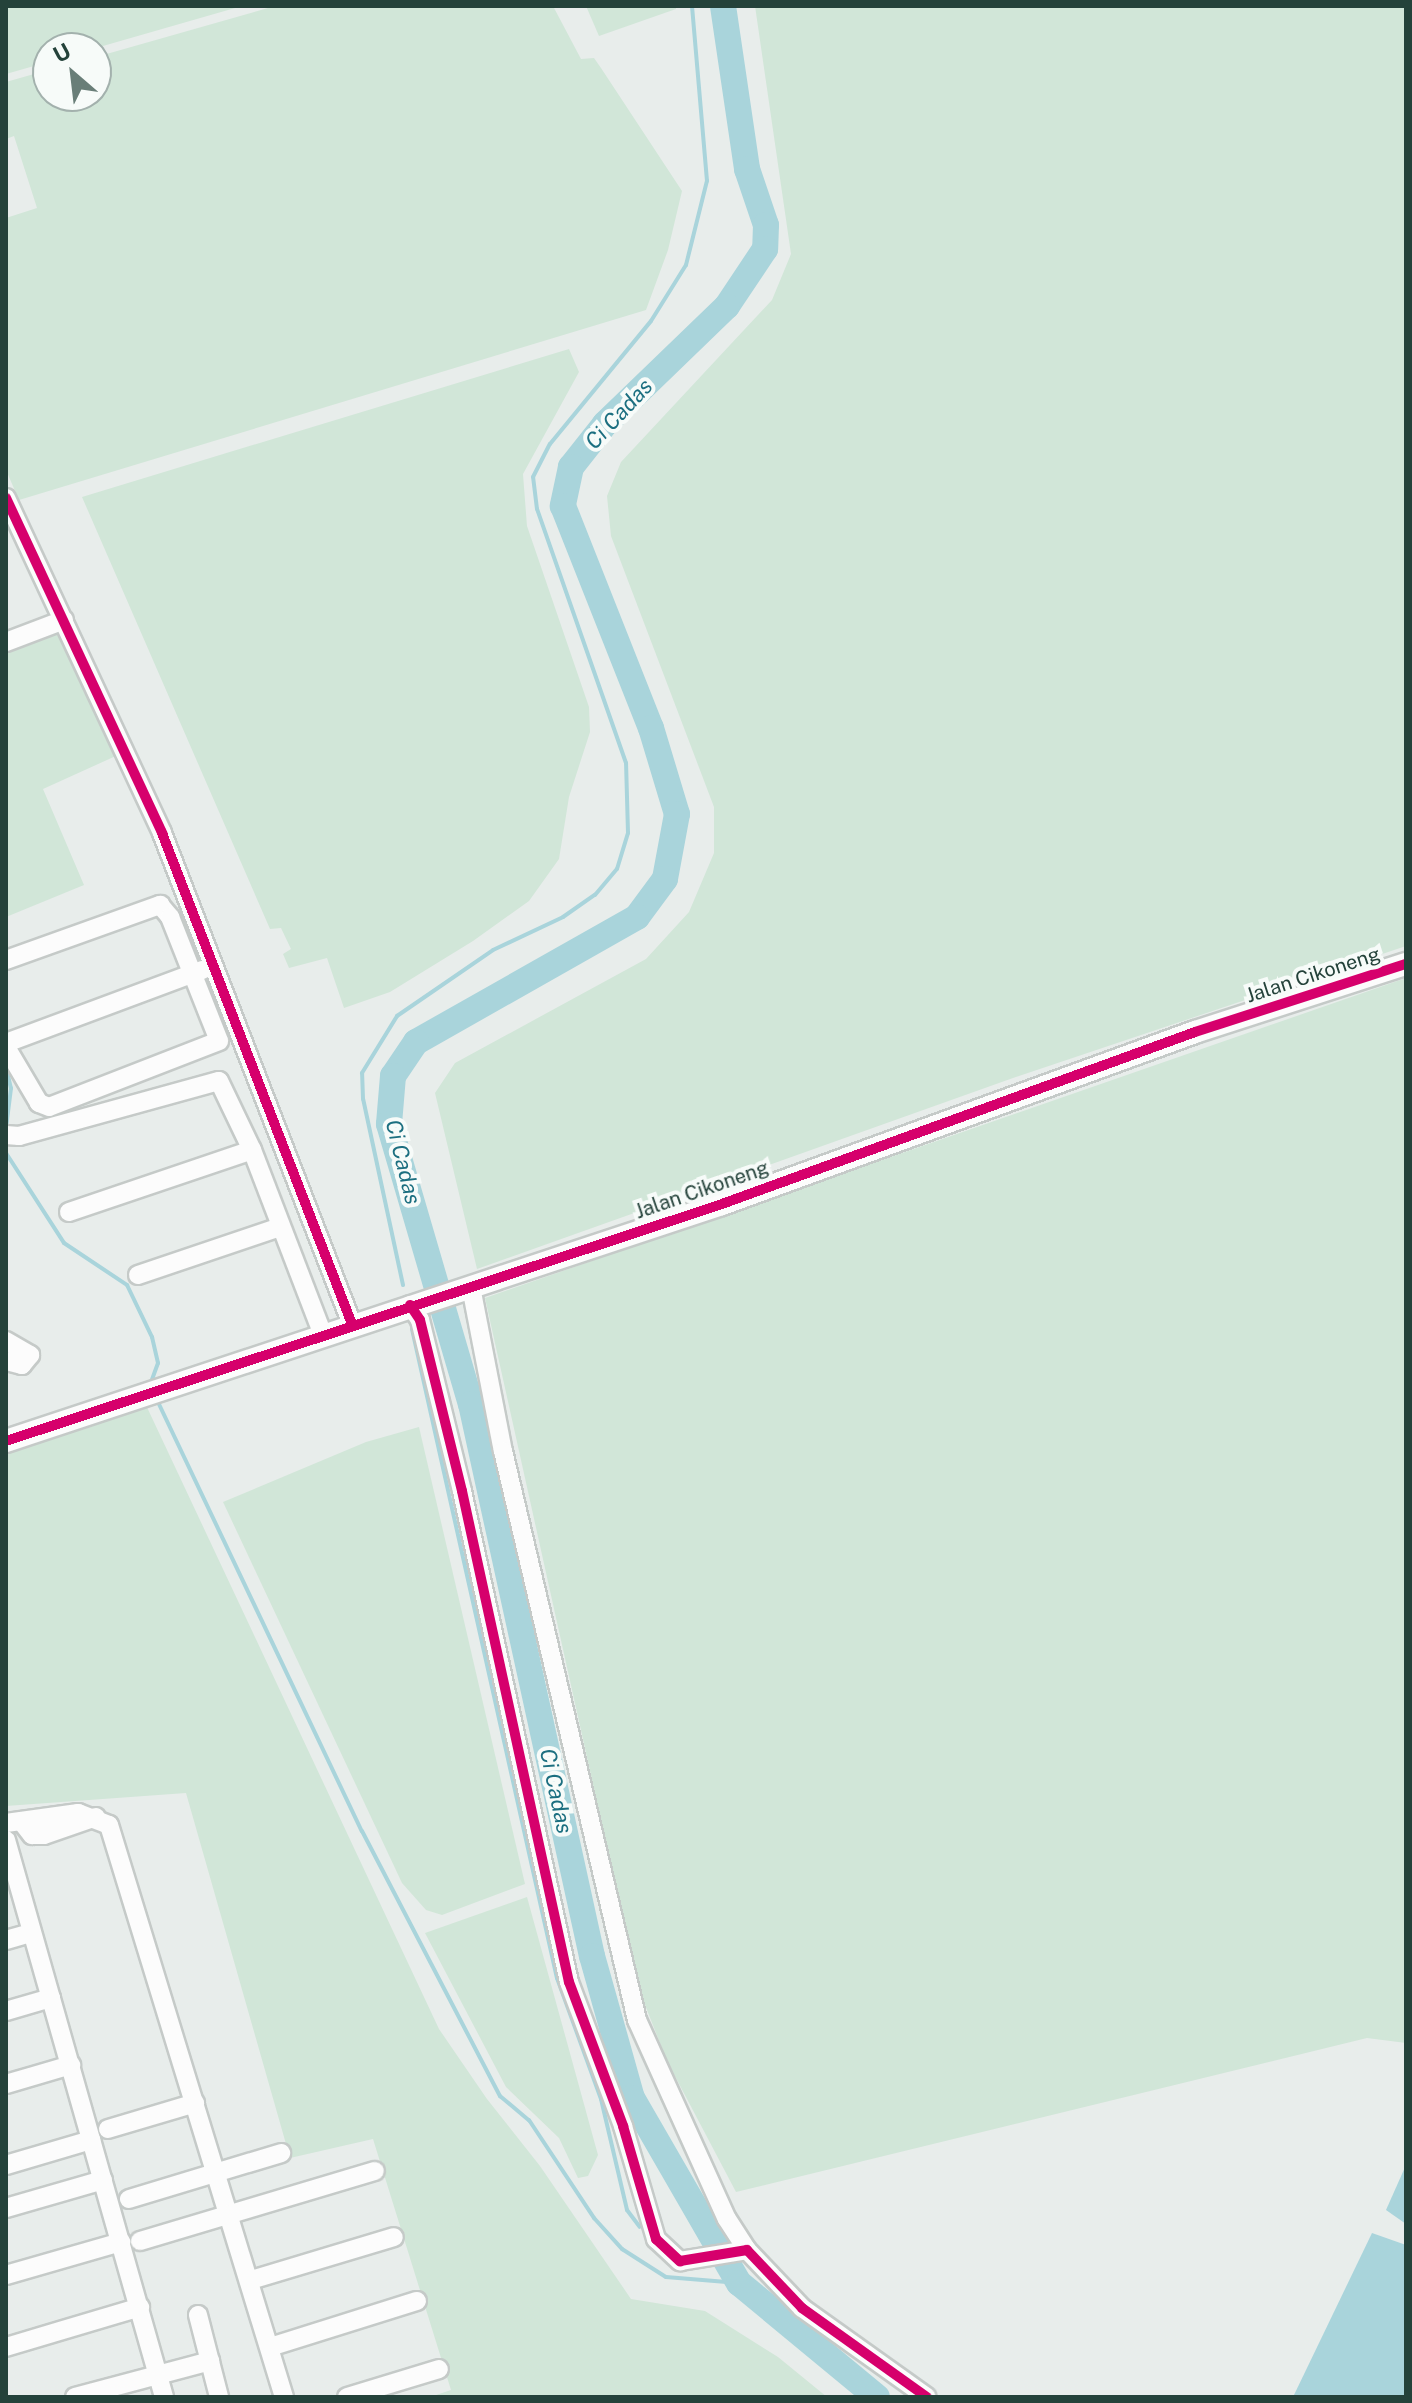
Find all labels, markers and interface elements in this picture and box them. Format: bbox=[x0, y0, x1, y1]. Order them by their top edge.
north arrow bbox=[32, 32, 112, 112]
text: U bbox=[49, 37, 75, 68]
water label: Ci Cadas bbox=[580, 373, 658, 455]
street label: Jalan Cikoneng bbox=[1243, 942, 1383, 1008]
water label: Ci Cadas bbox=[380, 1117, 426, 1207]
street label: Jalan Cikoneng bbox=[632, 1156, 772, 1224]
water label: Ci Cadas bbox=[534, 1746, 578, 1836]

